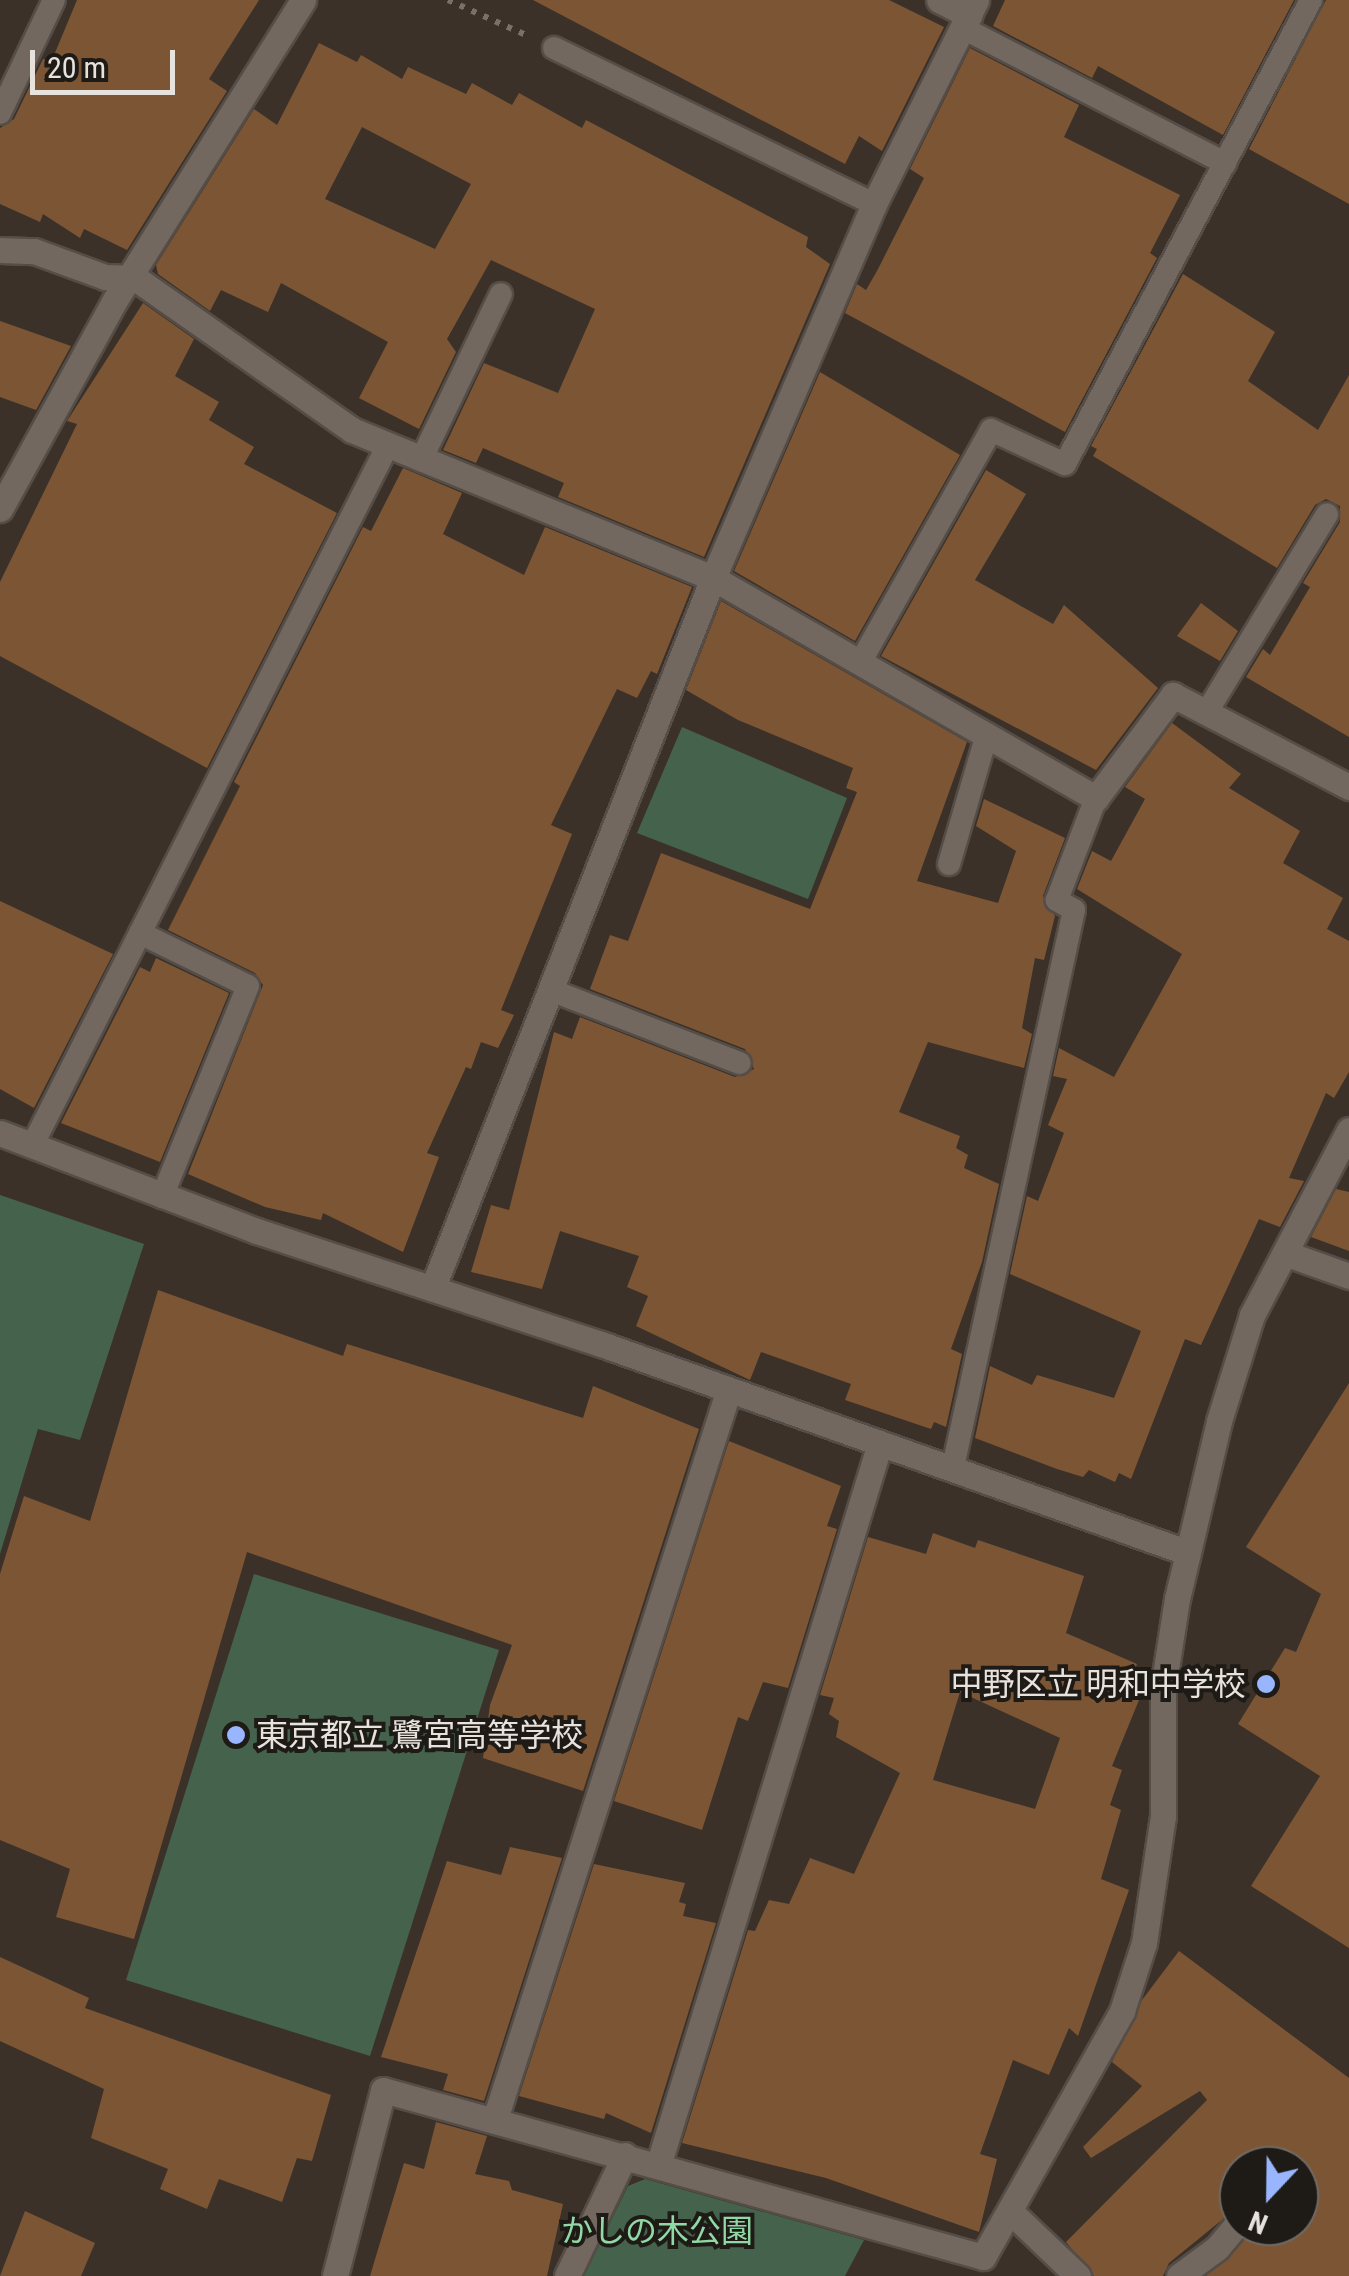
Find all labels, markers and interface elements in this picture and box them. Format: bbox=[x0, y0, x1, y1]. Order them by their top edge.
scale bar bbox=[35, 30, 180, 92]
text: 20 m bbox=[47, 50, 106, 85]
place label: 中野区立 明和中学校 bbox=[951, 1665, 1246, 1703]
marker: 中野区立 明和中学校 bbox=[1255, 1673, 1277, 1695]
place label: 東京都立 鷺宮高等学校 bbox=[256, 1716, 583, 1754]
marker: 東京都立 鷺宮高等学校 bbox=[225, 1724, 247, 1746]
north arrow bbox=[1219, 2146, 1319, 2246]
text: N bbox=[1244, 2204, 1272, 2241]
park label: かしの木公園 bbox=[561, 2212, 753, 2250]

